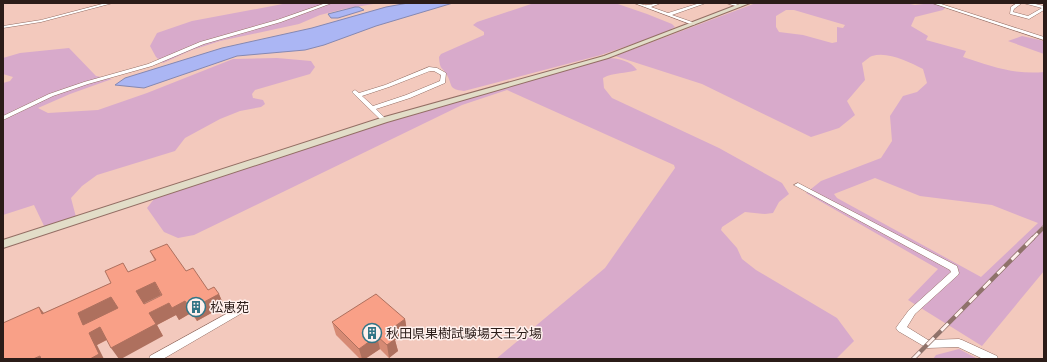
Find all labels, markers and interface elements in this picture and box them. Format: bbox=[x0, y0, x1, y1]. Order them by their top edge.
building icon: 松恵苑 bbox=[185, 296, 207, 318]
place label: 松恵苑 bbox=[210, 298, 249, 316]
building icon: 秋田県果樹試験場天王分場 bbox=[361, 322, 383, 344]
place label: 秋田県果樹試験場天王分場 bbox=[386, 324, 542, 342]

